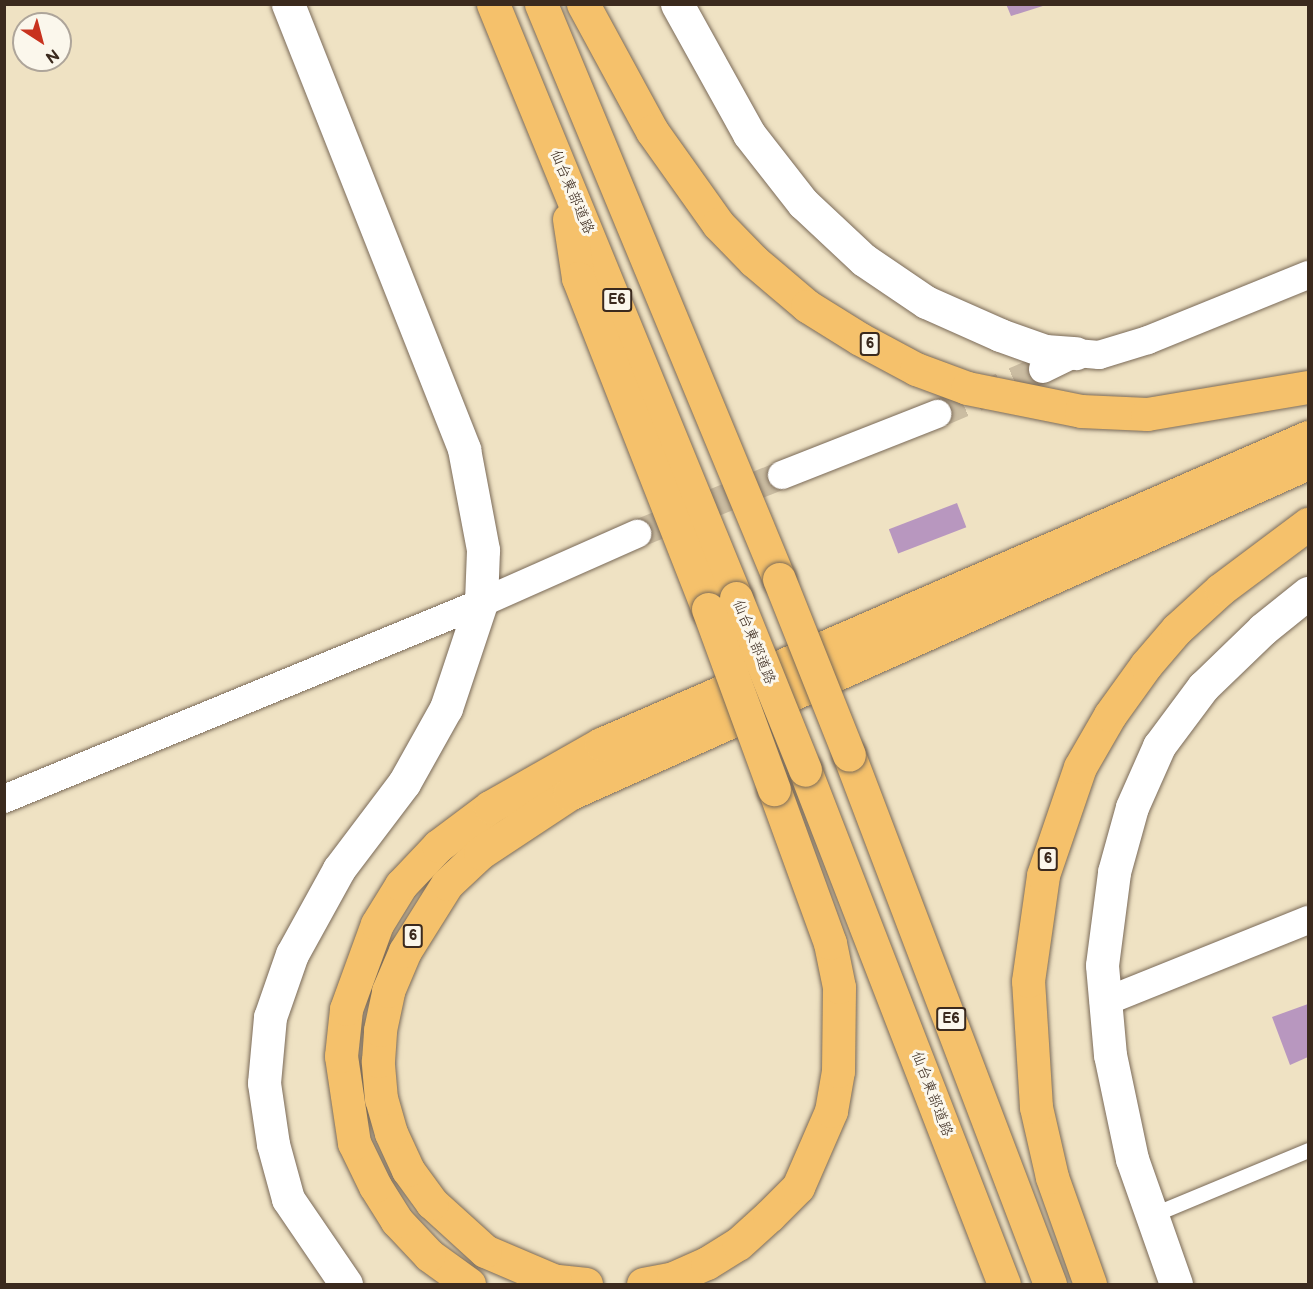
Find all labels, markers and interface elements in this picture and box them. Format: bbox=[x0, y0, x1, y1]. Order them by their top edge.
north arrow bbox=[12, 12, 72, 72]
text: N bbox=[41, 44, 62, 67]
street label: 仙台東部道路 bbox=[546, 147, 598, 237]
road number: E6 bbox=[602, 289, 632, 311]
road number: 6 bbox=[860, 333, 880, 355]
street label: 仙台東部道路 bbox=[729, 597, 779, 687]
road number: 6 bbox=[1038, 848, 1058, 870]
road number: 6 bbox=[402, 925, 424, 947]
road number: E6 bbox=[936, 1008, 966, 1030]
street label: 仙台東部道路 bbox=[907, 1049, 957, 1139]

